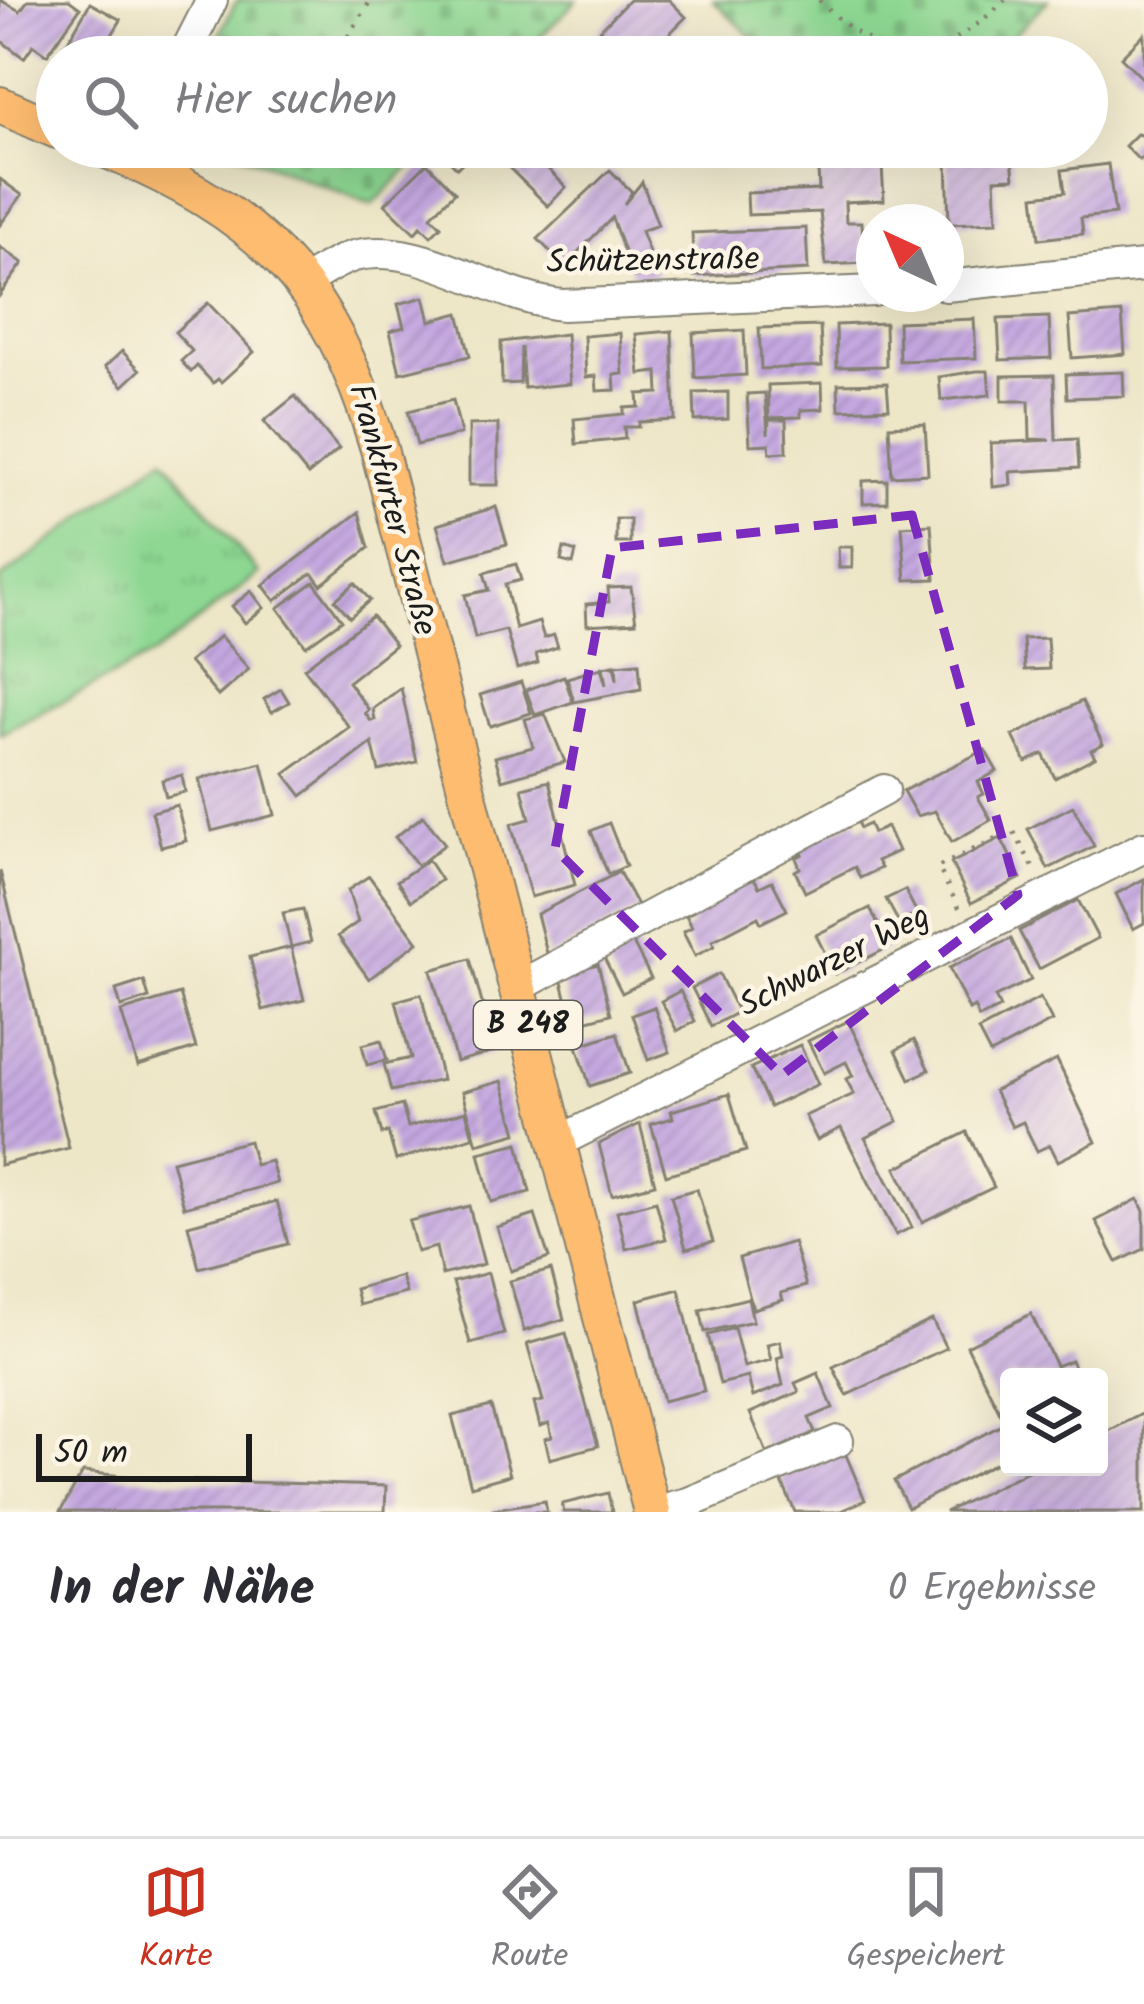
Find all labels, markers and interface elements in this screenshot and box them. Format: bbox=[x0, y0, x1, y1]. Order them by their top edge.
search box bbox=[36, 36, 1108, 168]
text: Hier suchen bbox=[174, 66, 397, 138]
icon: search bbox=[78, 69, 144, 135]
north arrow bbox=[856, 204, 964, 312]
street label: Schützenstraße bbox=[546, 234, 760, 290]
street label: Frankfurter Straße bbox=[332, 378, 450, 642]
street label: Schwarzer Weg bbox=[730, 891, 940, 1033]
road number: B 248 bbox=[474, 1001, 582, 1049]
map controls bbox=[1000, 1368, 1108, 1476]
button: layers bbox=[1000, 1368, 1108, 1476]
scale bar bbox=[36, 1428, 252, 1481]
text: 50 m bbox=[54, 1428, 128, 1481]
text: In der Nähe bbox=[48, 1550, 314, 1631]
text: 0 Ergebnisse bbox=[888, 1559, 1096, 1621]
tab: Karte bbox=[139, 1859, 213, 1984]
tab: Route bbox=[491, 1859, 568, 1984]
tab: Gespeichert bbox=[846, 1859, 1005, 1984]

